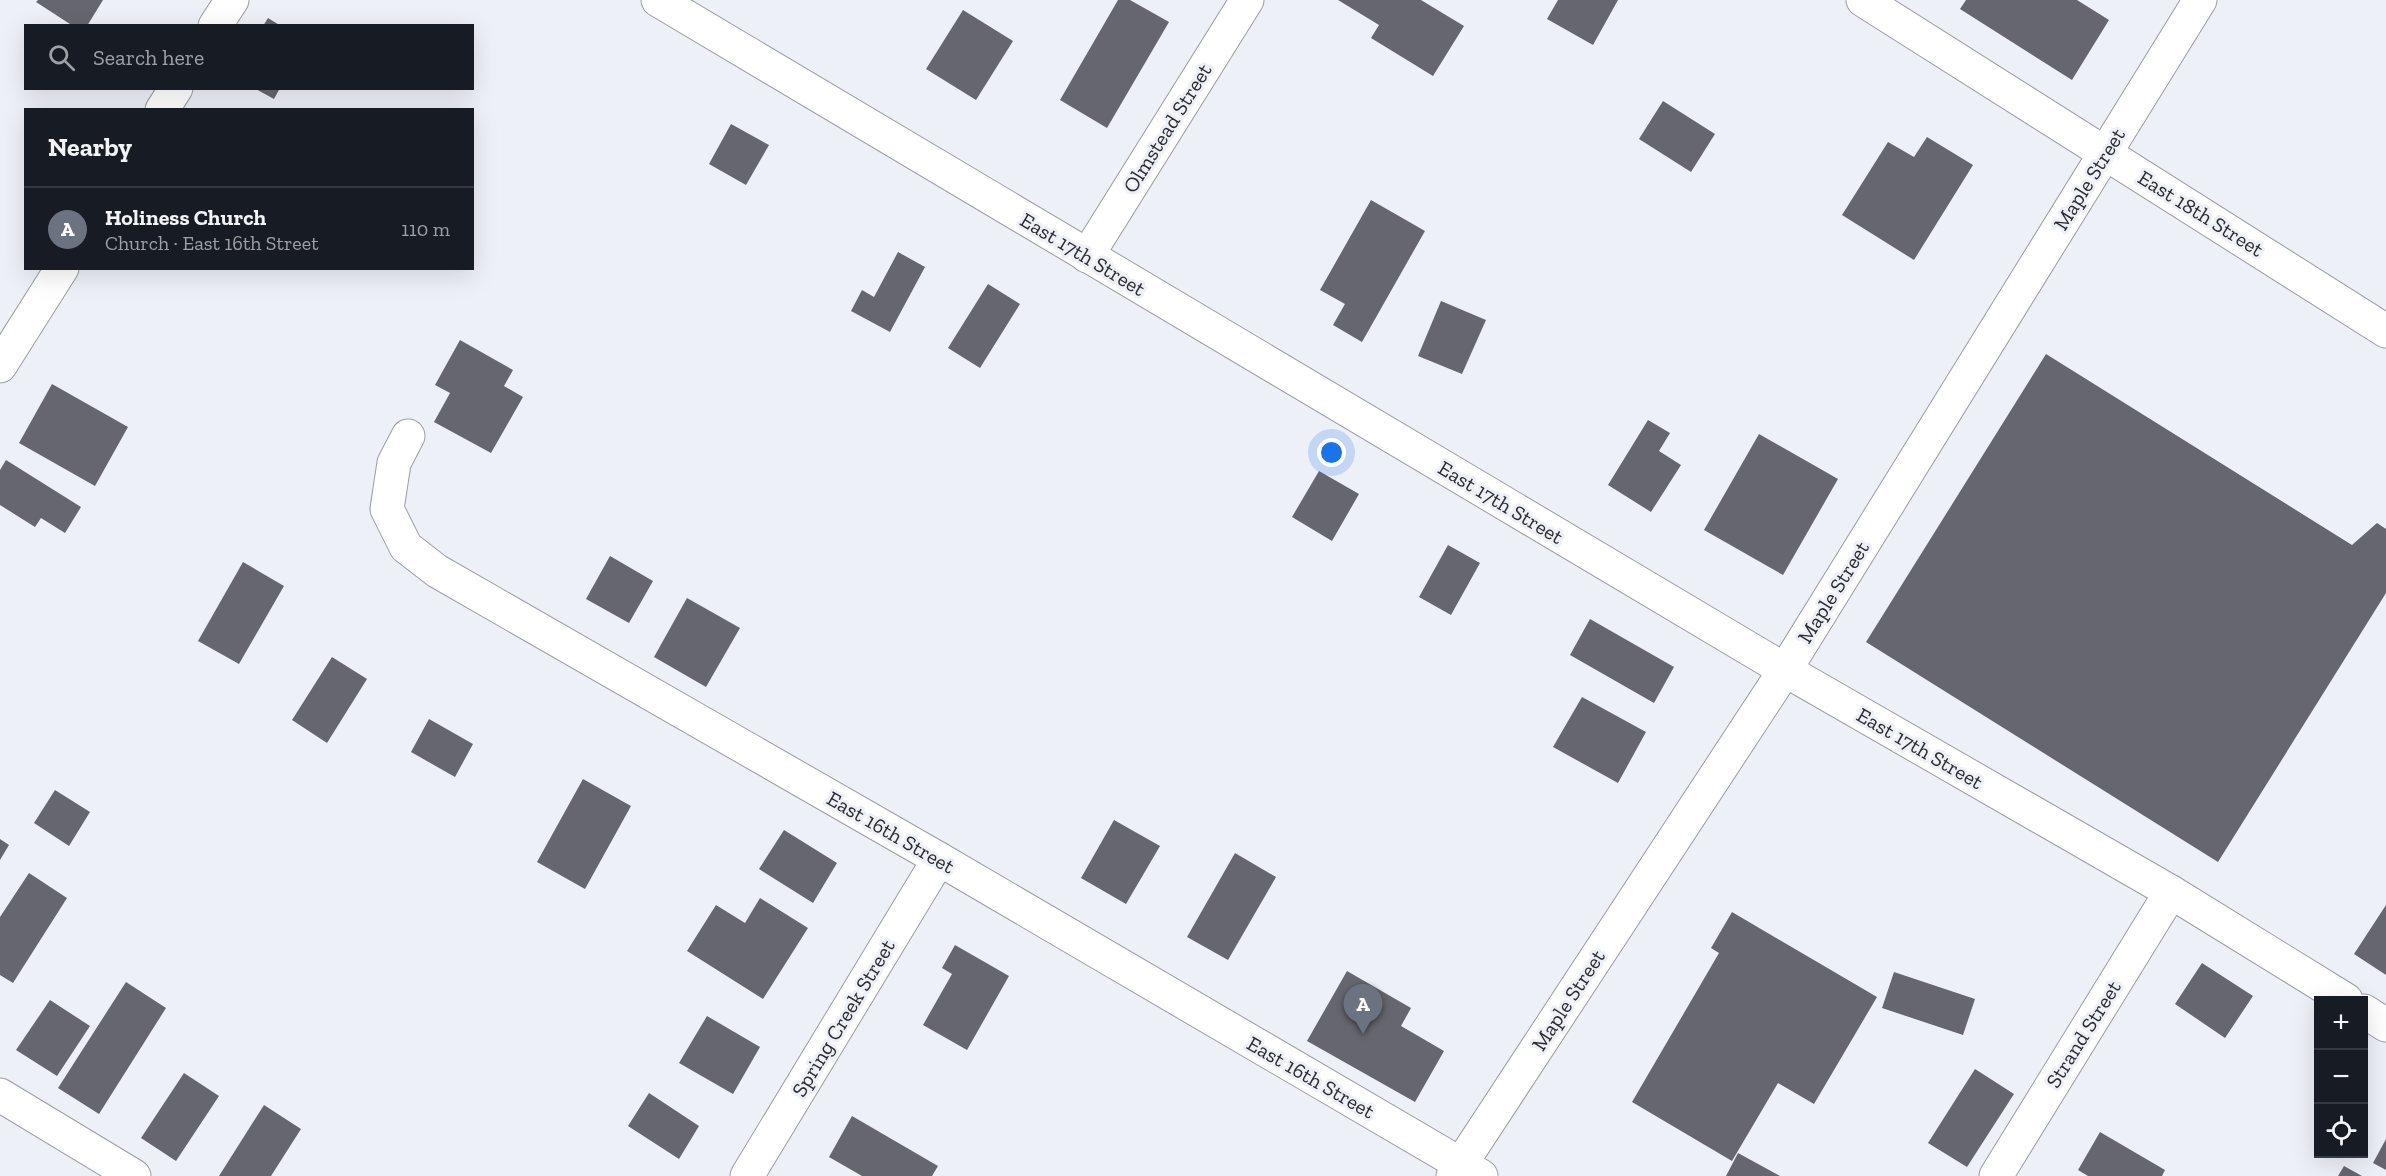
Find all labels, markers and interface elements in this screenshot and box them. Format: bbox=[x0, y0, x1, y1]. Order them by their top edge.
search box bbox=[24, 24, 474, 90]
icon: search bbox=[45, 41, 78, 74]
text: Search here bbox=[93, 44, 204, 71]
street label: Olmstead Street bbox=[1117, 59, 1217, 197]
street label: Maple Street bbox=[2048, 123, 2130, 235]
text: Nearby bbox=[48, 131, 132, 163]
street label: East 18th Street bbox=[2134, 164, 2268, 262]
text: Holiness Church bbox=[105, 204, 266, 231]
street label: East 17th Street bbox=[1016, 207, 1150, 301]
text: A bbox=[61, 217, 74, 241]
text: 110 m bbox=[401, 217, 450, 241]
text: Church · East 16th Street bbox=[105, 231, 319, 255]
your location bbox=[1317, 438, 1346, 467]
street label: East 17th Street bbox=[1434, 455, 1568, 549]
street label: Maple Street bbox=[1792, 536, 1874, 648]
street label: East 17th Street bbox=[1853, 702, 1988, 794]
street label: East 16th Street bbox=[823, 785, 959, 879]
street label: Spring Creek Street bbox=[786, 935, 900, 1101]
street label: Maple Street bbox=[1526, 945, 1610, 1055]
street label: Strand Street bbox=[2040, 976, 2126, 1092]
pin: A bbox=[1344, 984, 1382, 1034]
map controls bbox=[2314, 996, 2368, 1158]
button: + bbox=[2314, 996, 2368, 1050]
street label: East 16th Street bbox=[1243, 1030, 1379, 1124]
button: − bbox=[2314, 1050, 2368, 1104]
button: locate bbox=[2314, 1104, 2368, 1158]

